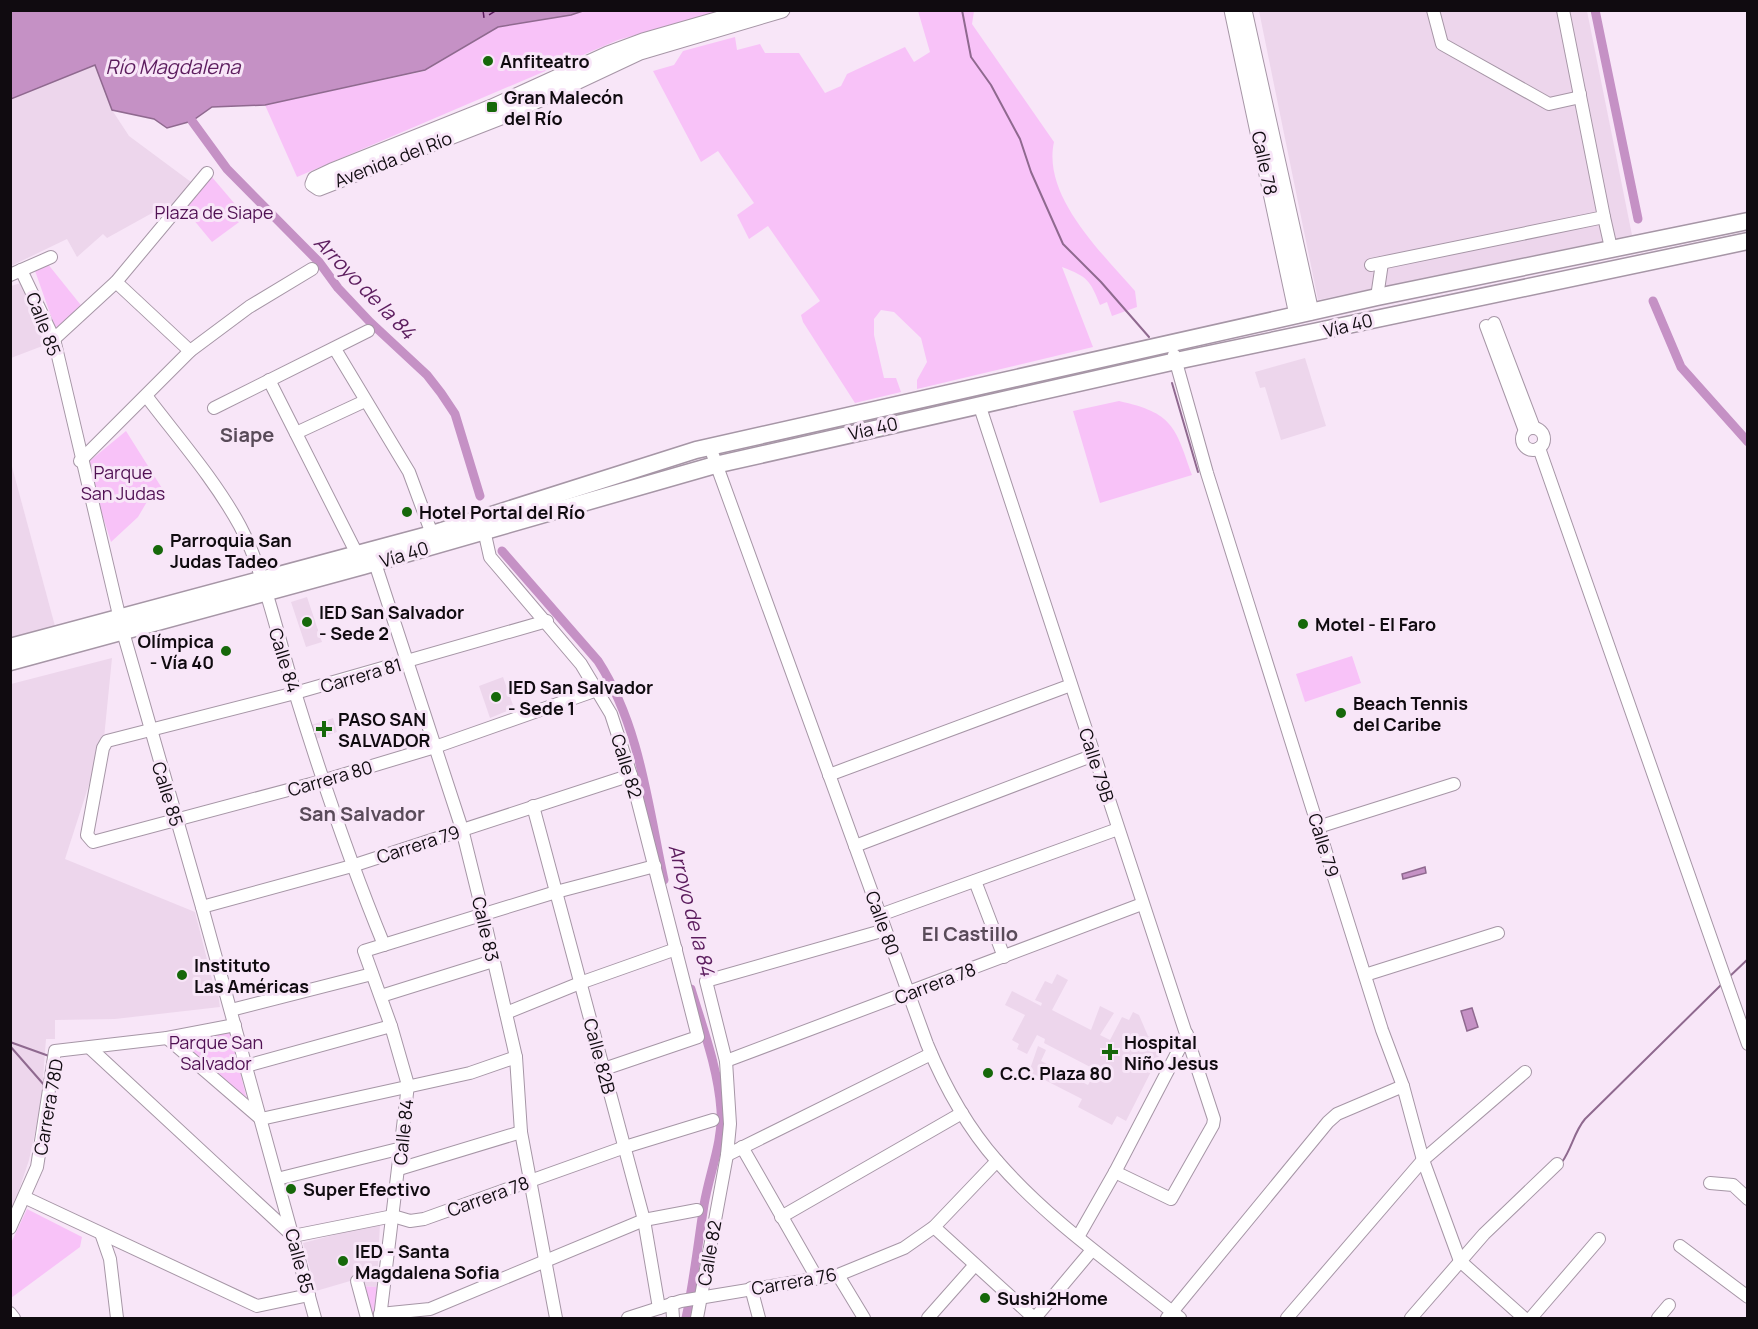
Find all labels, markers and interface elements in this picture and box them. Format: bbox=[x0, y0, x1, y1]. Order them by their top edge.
place label: Anfiteatro bbox=[500, 49, 590, 73]
water label: Río Magdalena bbox=[106, 53, 241, 80]
marker: Anfiteatro bbox=[481, 54, 495, 68]
place label: Gran Malecón del Río bbox=[504, 85, 623, 130]
marker: Gran Malecón del Río bbox=[485, 100, 499, 114]
street label: Avenida del Río bbox=[331, 126, 455, 192]
street label: Calle 78 bbox=[1247, 129, 1283, 197]
park label: Plaza de Siape bbox=[155, 200, 273, 224]
water label: Arroyo de la 84 bbox=[308, 229, 422, 345]
street label: Calle 85 bbox=[21, 289, 67, 359]
street label: Vía 40 bbox=[1321, 307, 1375, 343]
street label: Vía 40 bbox=[846, 411, 900, 445]
district label: Siape bbox=[220, 421, 274, 448]
park label: Parque San Judas bbox=[81, 460, 165, 505]
place label: Hotel Portal del Río bbox=[419, 500, 585, 524]
marker: Hotel Portal del Río bbox=[400, 505, 414, 519]
place label: Parroquia San Judas Tadeo bbox=[170, 528, 292, 573]
street label: Vía 40 bbox=[377, 535, 431, 573]
marker: Parroquia San Judas Tadeo bbox=[151, 543, 165, 557]
place label: IED San Salvador - Sede 2 bbox=[319, 600, 464, 645]
place label: Motel - El Faro bbox=[1315, 612, 1436, 636]
marker: IED San Salvador - Sede 2 bbox=[300, 615, 314, 629]
marker: Motel - El Faro bbox=[1296, 617, 1310, 631]
street label: Calle 84 bbox=[264, 625, 306, 695]
place label: Olímpica - Vía 40 bbox=[138, 629, 214, 674]
marker: Olímpica - Vía 40 bbox=[219, 644, 233, 658]
street label: Carrera 81 bbox=[318, 652, 404, 698]
place label: IED San Salvador - Sede 1 bbox=[508, 675, 653, 720]
marker: IED San Salvador - Sede 1 bbox=[489, 690, 503, 704]
place label: Beach Tennis del Caribe bbox=[1353, 691, 1468, 736]
marker: Beach Tennis del Caribe bbox=[1334, 706, 1348, 720]
place label: PASO SAN SALVADOR bbox=[338, 707, 431, 752]
marker: PASO SAN SALVADOR bbox=[315, 720, 333, 738]
street label: Calle 79B bbox=[1074, 725, 1120, 805]
street label: Calle 82 bbox=[606, 731, 648, 801]
street label: Carrera 80 bbox=[285, 754, 375, 802]
street label: Calle 85 bbox=[147, 759, 189, 829]
district label: San Salvador bbox=[299, 800, 425, 827]
street label: Calle 79 bbox=[1303, 810, 1345, 880]
street label: Carrera 79 bbox=[373, 819, 463, 869]
water label: Arroyo de la 84 bbox=[663, 841, 721, 979]
street label: Calle 80 bbox=[860, 887, 906, 959]
street label: Calle 83 bbox=[467, 894, 505, 964]
district label: El Castillo bbox=[922, 920, 1018, 947]
place label: Instituto Las Américas bbox=[194, 953, 309, 998]
street label: Carrera 78 bbox=[891, 956, 979, 1010]
marker: Instituto Las Américas bbox=[175, 968, 189, 982]
street label: Calle 82B bbox=[578, 1016, 622, 1096]
park label: Parque San Salvador bbox=[169, 1030, 263, 1075]
place label: Hospital Niño Jesus bbox=[1124, 1030, 1219, 1075]
marker: Hospital Niño Jesus bbox=[1101, 1043, 1119, 1061]
street label: Carrera 78D bbox=[28, 1057, 68, 1157]
place label: C.C. Plaza 80 bbox=[1000, 1061, 1112, 1085]
marker: C.C. Plaza 80 bbox=[981, 1066, 995, 1080]
street label: Calle 84 bbox=[388, 1098, 418, 1166]
street label: Carrera 78 bbox=[444, 1170, 532, 1222]
place label: Super Efectivo bbox=[303, 1177, 431, 1201]
marker: Super Efectivo bbox=[284, 1182, 298, 1196]
street label: Calle 82 bbox=[691, 1218, 727, 1288]
street label: Calle 85 bbox=[280, 1226, 320, 1296]
place label: IED - Santa Magdalena Sofia bbox=[355, 1239, 500, 1284]
marker: IED - Santa Magdalena Sofia bbox=[336, 1254, 350, 1268]
street label: Carrera 76 bbox=[750, 1262, 838, 1300]
place label: Sushi2Home bbox=[997, 1286, 1108, 1310]
marker: Sushi2Home bbox=[978, 1291, 992, 1305]

